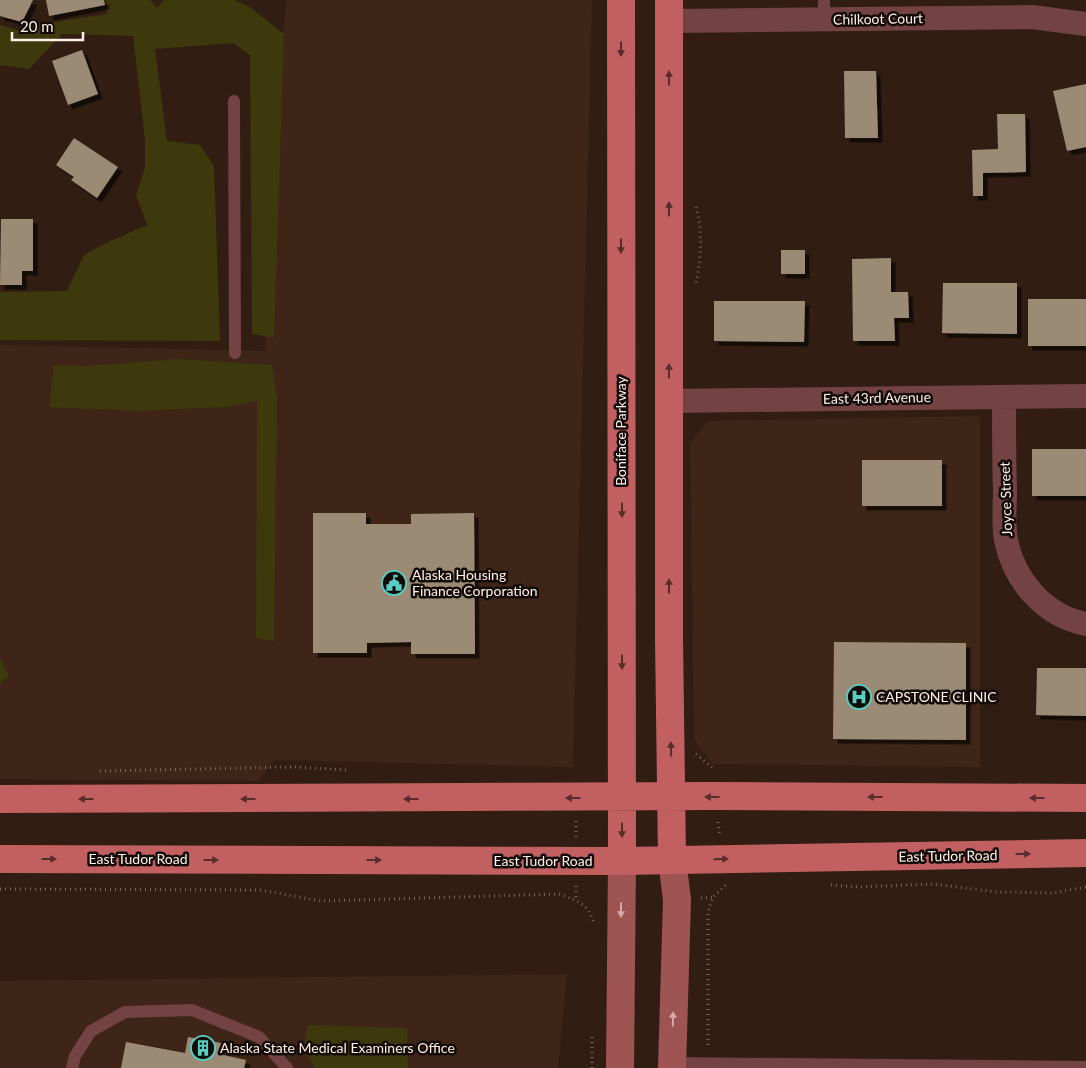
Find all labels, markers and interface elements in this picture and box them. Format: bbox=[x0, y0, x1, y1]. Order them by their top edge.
street label: Chilkoot Court bbox=[833, 9, 923, 28]
scale bar bbox=[12, 10, 84, 42]
text: 20 m bbox=[20, 17, 54, 35]
one-way arrow bbox=[617, 41, 625, 57]
one-way arrow bbox=[665, 70, 673, 86]
one-way arrow bbox=[665, 200, 673, 216]
one-way arrow bbox=[617, 238, 625, 254]
one-way arrow bbox=[665, 363, 673, 379]
street label: Boniface Parkway bbox=[612, 375, 629, 486]
street label: East 43rd Avenue bbox=[823, 388, 931, 407]
street label: Joyce Street bbox=[996, 461, 1015, 537]
one-way arrow bbox=[618, 502, 626, 518]
place label: Alaska Housing Finance Corporation bbox=[412, 566, 538, 599]
public building icon: Alaska Housing Finance Corporation bbox=[381, 570, 407, 596]
one-way arrow bbox=[665, 578, 673, 594]
one-way arrow bbox=[618, 654, 626, 670]
hospital icon: CAPSTONE CLINIC bbox=[846, 684, 872, 710]
place label: CAPSTONE CLINIC bbox=[876, 688, 997, 705]
one-way arrow bbox=[666, 740, 674, 756]
one-way arrow bbox=[704, 793, 720, 801]
one-way arrow bbox=[867, 793, 883, 801]
one-way arrow bbox=[565, 794, 581, 802]
one-way arrow bbox=[1029, 794, 1045, 802]
one-way arrow bbox=[77, 795, 93, 803]
one-way arrow bbox=[240, 795, 256, 803]
one-way arrow bbox=[402, 795, 418, 803]
one-way arrow bbox=[618, 822, 626, 838]
street label: East Tudor Road bbox=[898, 846, 998, 865]
street label: East Tudor Road bbox=[88, 850, 188, 867]
one-way arrow bbox=[1016, 850, 1032, 858]
street label: East Tudor Road bbox=[493, 852, 593, 869]
one-way arrow bbox=[41, 855, 57, 863]
one-way arrow bbox=[713, 855, 729, 863]
one-way arrow bbox=[203, 856, 219, 864]
one-way arrow bbox=[366, 856, 382, 864]
one-way arrow bbox=[617, 902, 625, 918]
one-way arrow bbox=[669, 1011, 677, 1027]
building icon: Alaska State Medical Examiners Office bbox=[190, 1035, 216, 1061]
place label: Alaska State Medical Examiners Office bbox=[220, 1039, 455, 1056]

